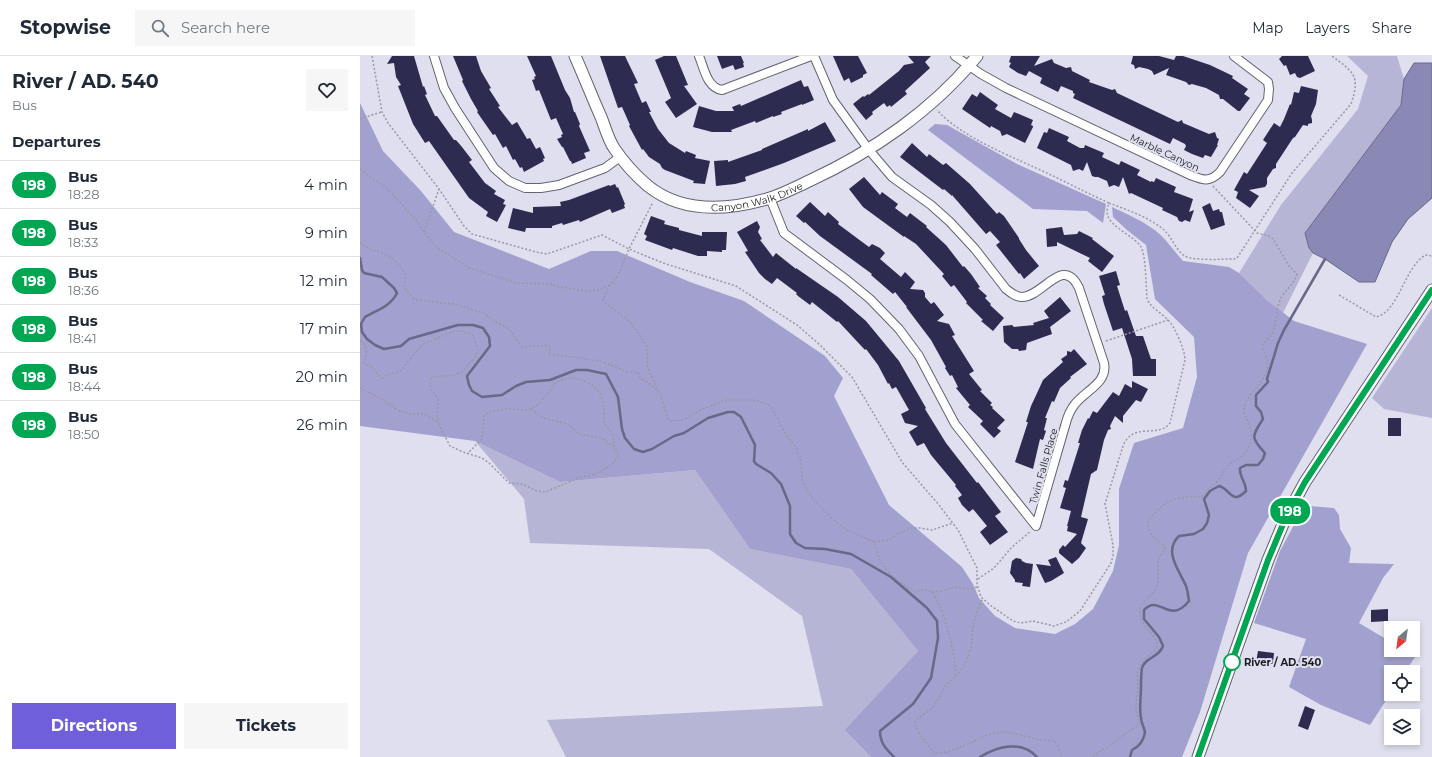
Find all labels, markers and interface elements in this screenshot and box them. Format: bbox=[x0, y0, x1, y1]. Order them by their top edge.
search box bbox=[135, 10, 415, 46]
text: Stopwise bbox=[20, 16, 111, 39]
icon: search bbox=[149, 17, 171, 39]
text: Search here bbox=[181, 18, 270, 37]
text: Map bbox=[1252, 19, 1283, 37]
text: Layers bbox=[1305, 19, 1350, 37]
text: Share bbox=[1372, 19, 1412, 37]
button: heart bbox=[306, 69, 348, 111]
text: River / AD. 540 bbox=[12, 70, 159, 93]
text: Bus bbox=[12, 97, 37, 113]
street label: Marble Canyon bbox=[1128, 131, 1202, 174]
text: Departures bbox=[12, 132, 101, 151]
text: Bus bbox=[68, 167, 98, 186]
text: 4 min bbox=[304, 175, 348, 194]
text: 198 bbox=[22, 176, 46, 194]
street label: Canyon Walk Drive bbox=[711, 179, 805, 214]
text: 18:28 bbox=[68, 186, 99, 202]
text: Bus bbox=[68, 215, 98, 234]
text: 9 min bbox=[305, 223, 348, 242]
text: 198 bbox=[22, 224, 46, 242]
text: 18:33 bbox=[68, 234, 98, 250]
text: Bus bbox=[68, 263, 98, 282]
text: 12 min bbox=[300, 271, 348, 290]
text: 198 bbox=[22, 272, 46, 290]
text: 18:36 bbox=[68, 282, 99, 298]
text: Bus bbox=[68, 311, 98, 330]
text: 17 min bbox=[300, 319, 348, 338]
text: 198 bbox=[22, 320, 46, 338]
text: 18:41 bbox=[68, 330, 97, 346]
text: Bus bbox=[68, 359, 98, 378]
text: 20 min bbox=[296, 367, 348, 386]
text: 198 bbox=[22, 368, 46, 386]
text: 18:44 bbox=[68, 378, 101, 394]
text: Bus bbox=[68, 407, 98, 426]
text: 26 min bbox=[296, 415, 348, 434]
text: 198 bbox=[22, 416, 46, 434]
text: 18:50 bbox=[68, 426, 100, 442]
street label: Twin Falls Place bbox=[1026, 427, 1061, 506]
line badge: 198 bbox=[1267, 498, 1313, 524]
text: 198 bbox=[1278, 502, 1302, 520]
north arrow bbox=[1384, 621, 1420, 657]
map controls bbox=[1384, 621, 1420, 745]
marker: River / AD. 540 bbox=[1223, 653, 1241, 671]
place label: River / AD. 540 bbox=[1244, 656, 1321, 669]
button: locate bbox=[1384, 665, 1420, 701]
button: Directions bbox=[12, 703, 176, 749]
button: Tickets bbox=[184, 703, 348, 749]
button: layers bbox=[1384, 709, 1420, 745]

